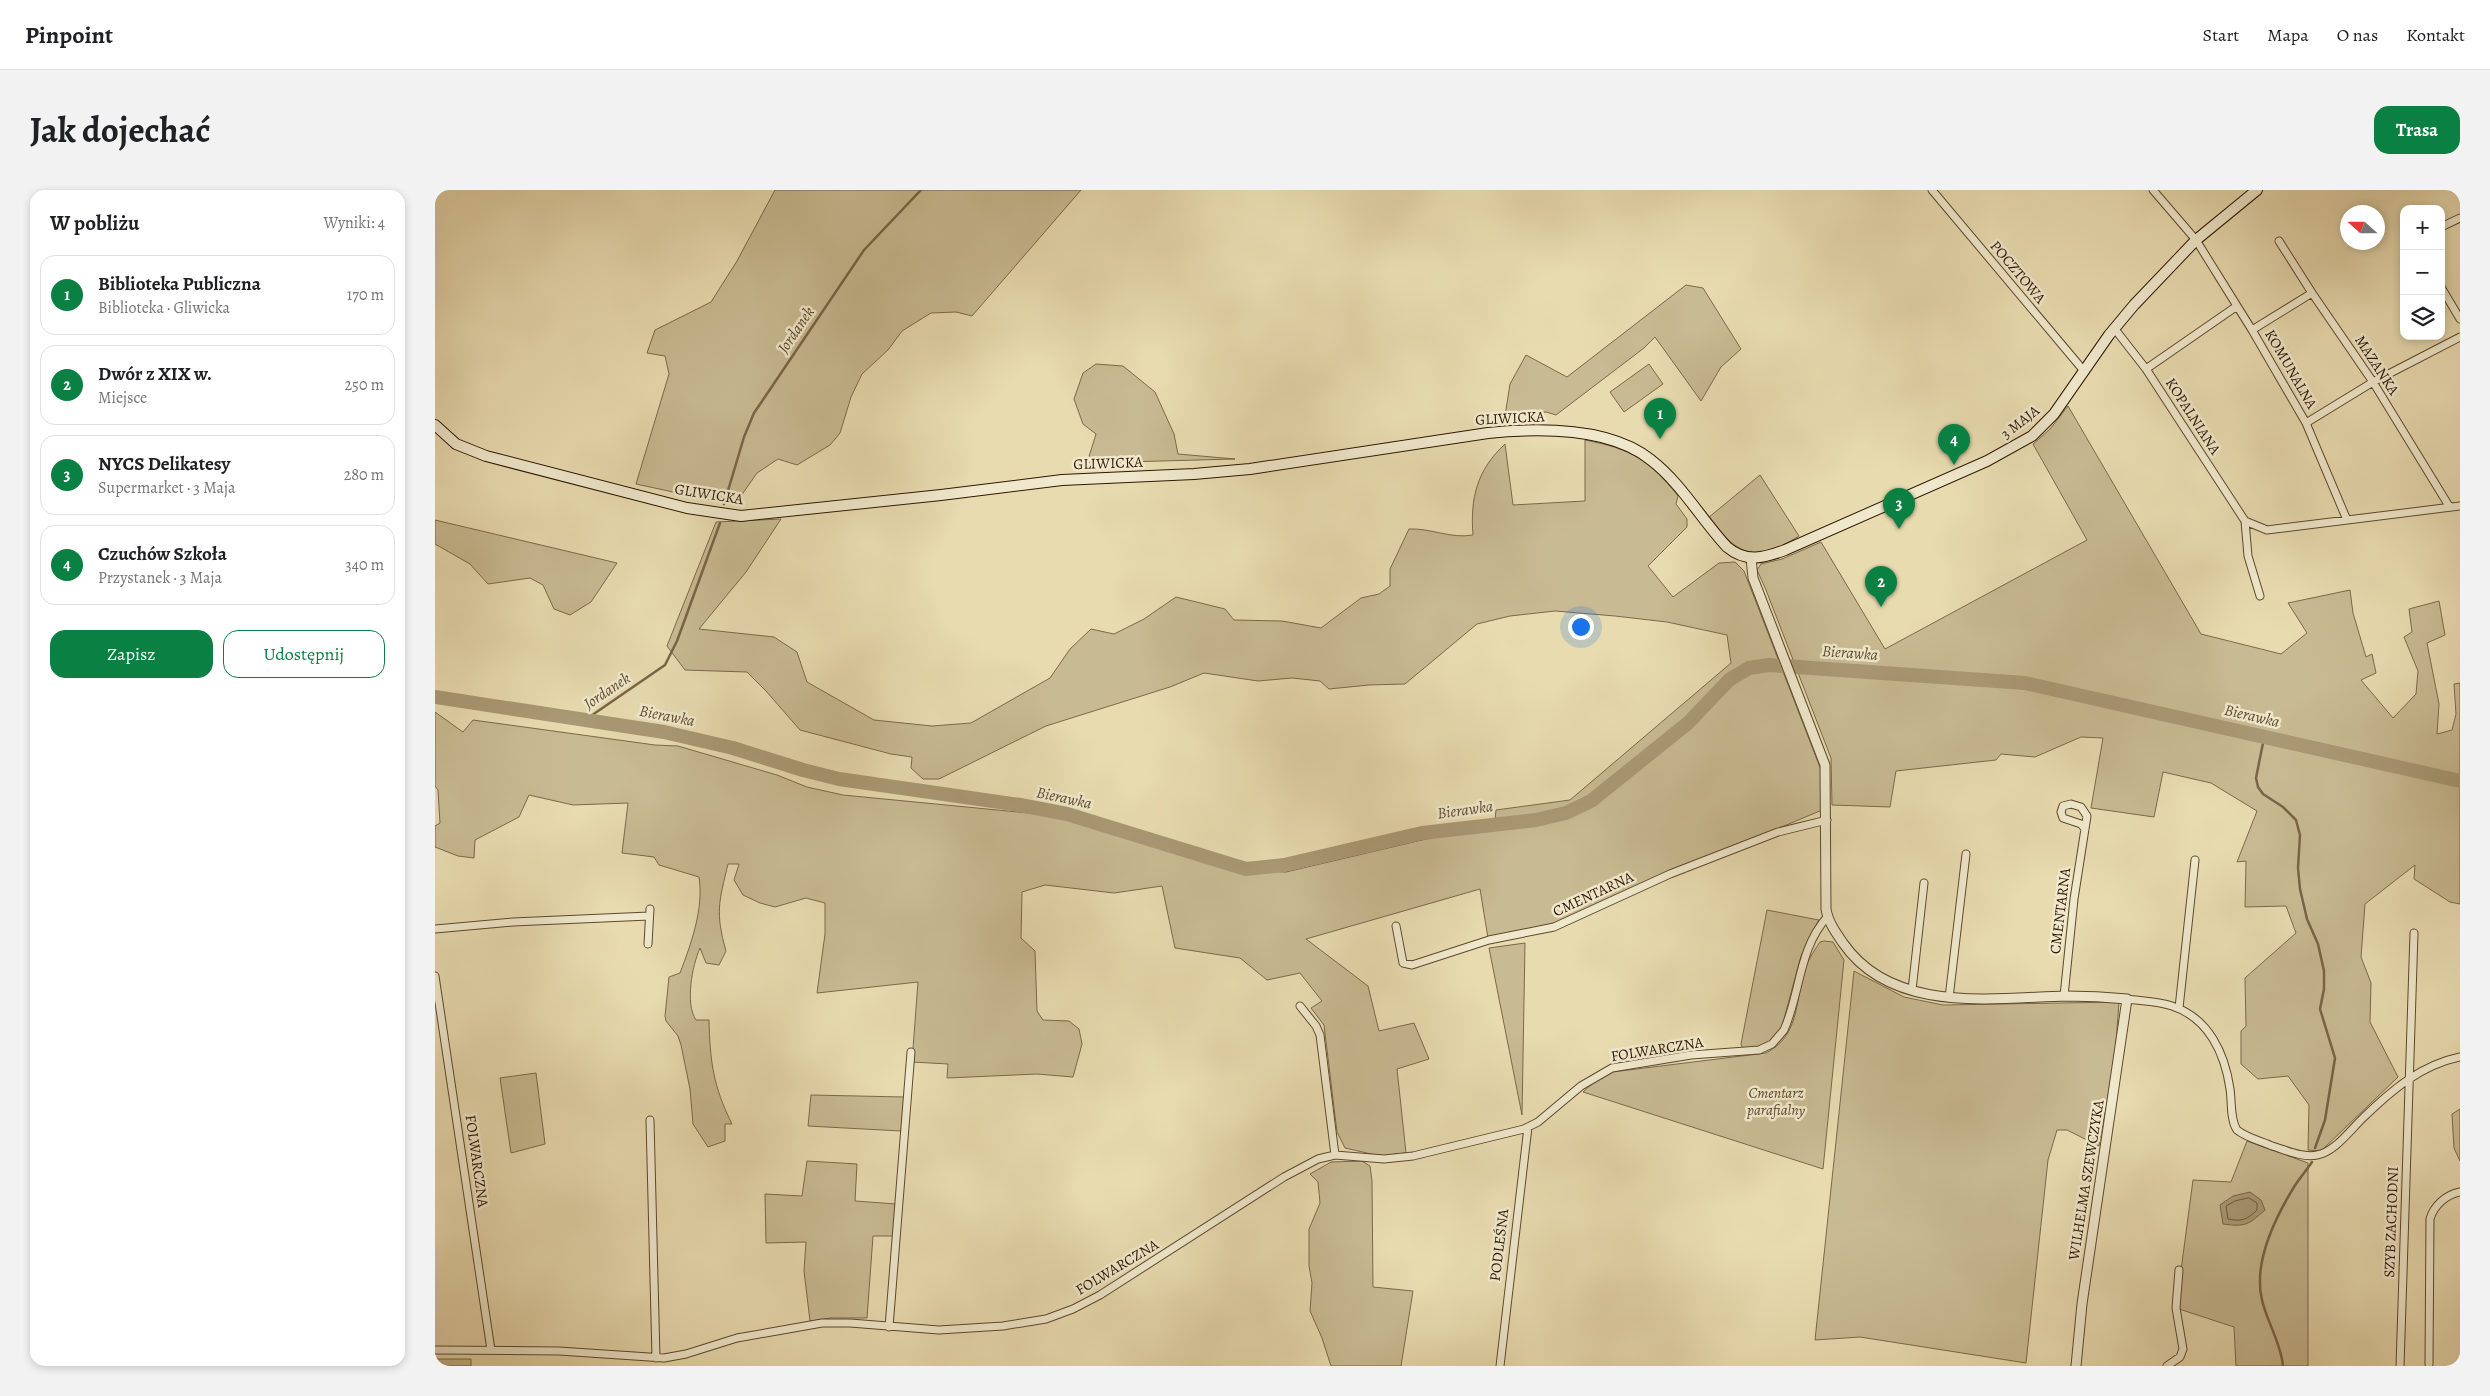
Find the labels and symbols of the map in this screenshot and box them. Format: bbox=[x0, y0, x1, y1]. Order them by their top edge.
north arrow bbox=[2340, 205, 2385, 250]
street label: POCZTOWA bbox=[1986, 236, 2050, 308]
water label: Jordanek bbox=[772, 302, 820, 358]
street label: KOMUNALNA bbox=[2260, 326, 2322, 413]
street label: MAZANKA bbox=[2350, 331, 2404, 399]
street label: KOPALNIANA bbox=[2161, 374, 2225, 458]
pin: 1 bbox=[1644, 398, 1676, 439]
street label: 3 MAJA bbox=[1996, 400, 2044, 443]
street label: GLIWICKA bbox=[1475, 406, 1545, 430]
pin: 4 bbox=[1938, 424, 1970, 465]
street label: GLIWICKA bbox=[1073, 452, 1143, 474]
street label: GLIWICKA bbox=[673, 479, 745, 509]
pin: 3 bbox=[1883, 488, 1915, 529]
pin: 2 bbox=[1865, 566, 1897, 607]
your location bbox=[1568, 614, 1594, 640]
water label: Bierawka bbox=[1821, 640, 1879, 666]
water label: Jordanek bbox=[579, 667, 635, 715]
water label: Bierawka bbox=[2222, 699, 2282, 733]
water label: Bierawka bbox=[637, 700, 697, 732]
water label: Bierawka bbox=[1034, 781, 1094, 815]
water label: Bierawka bbox=[1436, 795, 1495, 825]
street label: CMENTARNA bbox=[1550, 867, 1637, 921]
street label: CMENTARNA bbox=[2045, 867, 2075, 955]
street label: FOLWARCZNA bbox=[1609, 1032, 1705, 1066]
park label: Cmentarz parafialny bbox=[1746, 1083, 1805, 1120]
street label: WILHELMA SZEWCZYKA bbox=[2063, 1098, 2109, 1262]
street label: FOLWARCZNA bbox=[461, 1113, 493, 1209]
street label: SZYB ZACHODNI bbox=[2379, 1166, 2403, 1278]
street label: PODLEŚNA bbox=[1485, 1207, 1513, 1282]
street label: FOLWARCZNA bbox=[1072, 1234, 1162, 1300]

